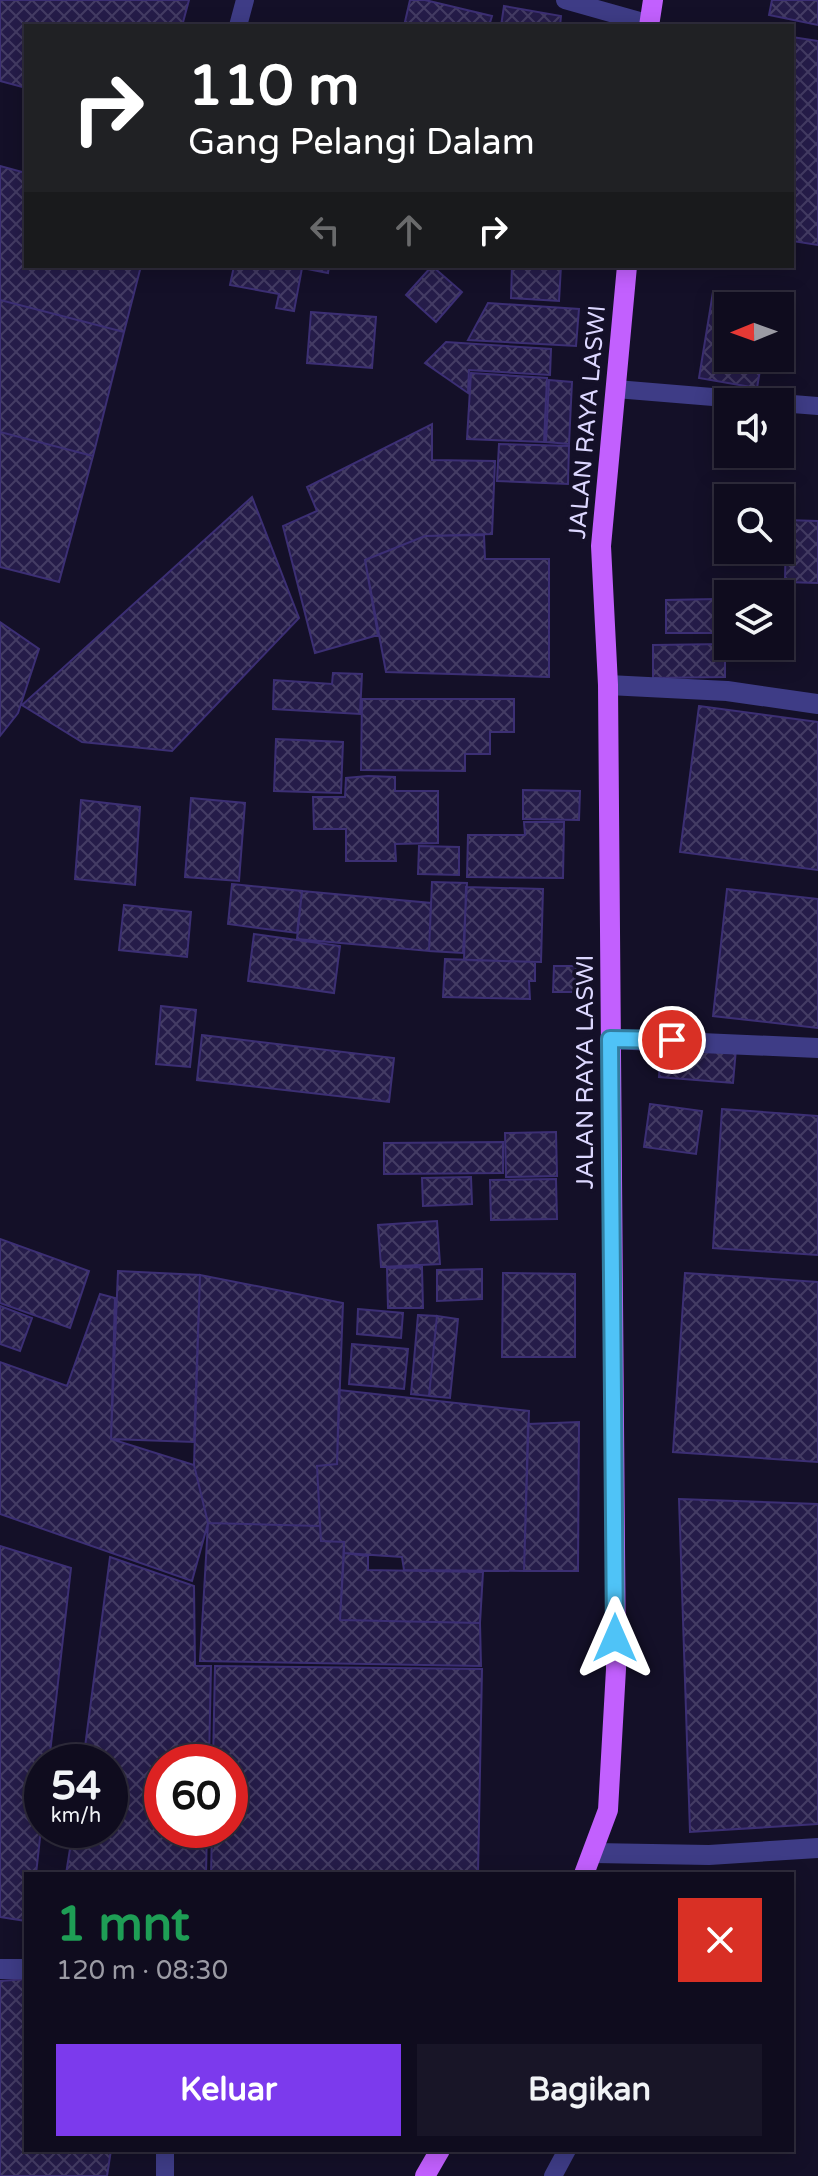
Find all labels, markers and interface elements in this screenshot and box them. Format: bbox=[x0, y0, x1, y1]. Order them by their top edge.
text: 110 m bbox=[188, 53, 359, 120]
icon: right bbox=[56, 56, 160, 160]
text: Gang Pelangi Dalam bbox=[188, 121, 535, 164]
icon: left bbox=[303, 208, 347, 252]
icon: ahead bbox=[387, 208, 431, 252]
icon: right bbox=[471, 208, 515, 252]
north arrow bbox=[714, 292, 794, 372]
map controls bbox=[714, 292, 794, 660]
street label: JALAN RAYA LASWI bbox=[563, 304, 612, 540]
button: sound bbox=[714, 388, 794, 468]
button: search bbox=[714, 484, 794, 564]
button: layers bbox=[714, 580, 794, 660]
street label: JALAN RAYA LASWI bbox=[571, 955, 600, 1189]
pin bbox=[638, 1006, 706, 1074]
icon: arrive bbox=[650, 1018, 694, 1062]
position arrow bbox=[573, 1596, 657, 1680]
speed limit sign: 60 bbox=[144, 1744, 248, 1848]
text: 54 bbox=[51, 1762, 101, 1810]
text: km/h bbox=[51, 1804, 101, 1828]
text: 1 mnt bbox=[56, 1896, 190, 1954]
button: close bbox=[678, 1898, 762, 1982]
text: 120 m · 08:30 bbox=[56, 1955, 228, 1986]
button: Keluar bbox=[56, 2044, 401, 2136]
button: Bagikan bbox=[417, 2044, 762, 2136]

